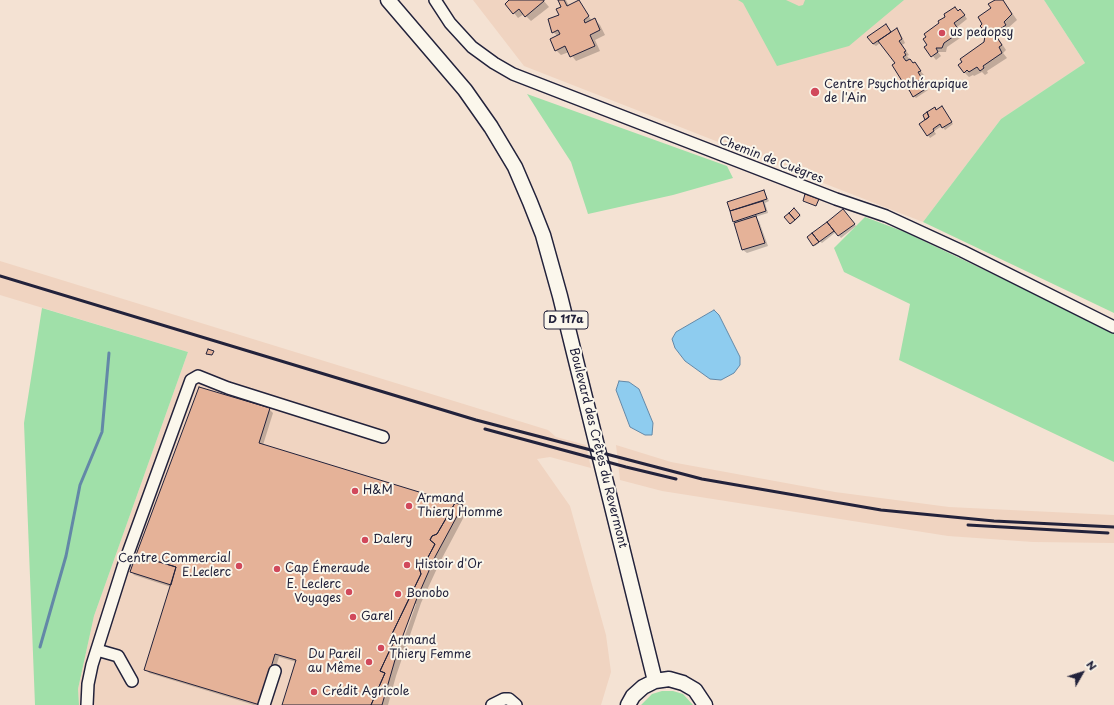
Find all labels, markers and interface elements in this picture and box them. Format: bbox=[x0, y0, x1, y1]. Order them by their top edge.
place label: us pedopsy bbox=[950, 26, 1013, 40]
marker: us pedopsy bbox=[937, 28, 947, 38]
place label: Centre Psychothérapique de l'Ain bbox=[824, 78, 968, 106]
marker: Centre Psychothérapique de l'Ain bbox=[809, 86, 821, 98]
street label: Chemin de Cuègres bbox=[717, 133, 825, 187]
road number: D 117a bbox=[544, 311, 588, 329]
street label: Boulevard des Crêtes du Revermont bbox=[566, 346, 630, 550]
place label: H&M bbox=[363, 484, 393, 498]
marker: H&M bbox=[350, 486, 360, 496]
place label: Armand Thiery Homme bbox=[417, 492, 502, 520]
marker: Armand Thiery Homme bbox=[404, 501, 414, 511]
place label: Dalery bbox=[373, 533, 412, 547]
marker: Dalery bbox=[360, 535, 370, 545]
place label: Centre Commercial E.Leclerc bbox=[118, 552, 231, 580]
place label: Histoir d'Or bbox=[415, 558, 482, 572]
marker: Histoir d'Or bbox=[402, 560, 412, 570]
marker: Centre Commercial E.Leclerc bbox=[234, 561, 244, 571]
place label: Cap Émeraude bbox=[285, 562, 370, 576]
marker: Cap Émeraude bbox=[272, 564, 282, 574]
place label: E. Leclerc Voyages bbox=[287, 578, 341, 606]
marker: E. Leclerc Voyages bbox=[344, 587, 354, 597]
place label: Bonobo bbox=[406, 587, 449, 601]
marker: Bonobo bbox=[393, 589, 403, 599]
place label: Garel bbox=[361, 610, 393, 624]
marker: Garel bbox=[348, 612, 358, 622]
place label: Armand Thiery Femme bbox=[389, 634, 471, 662]
marker: Armand Thiery Femme bbox=[376, 643, 386, 653]
place label: Du Pareil au Même bbox=[308, 648, 361, 676]
north arrow bbox=[1062, 653, 1102, 693]
text: N bbox=[1082, 656, 1101, 674]
marker: Du Pareil au Même bbox=[364, 657, 374, 667]
place label: Crédit Agricole bbox=[322, 685, 409, 699]
marker: Crédit Agricole bbox=[309, 687, 319, 697]

